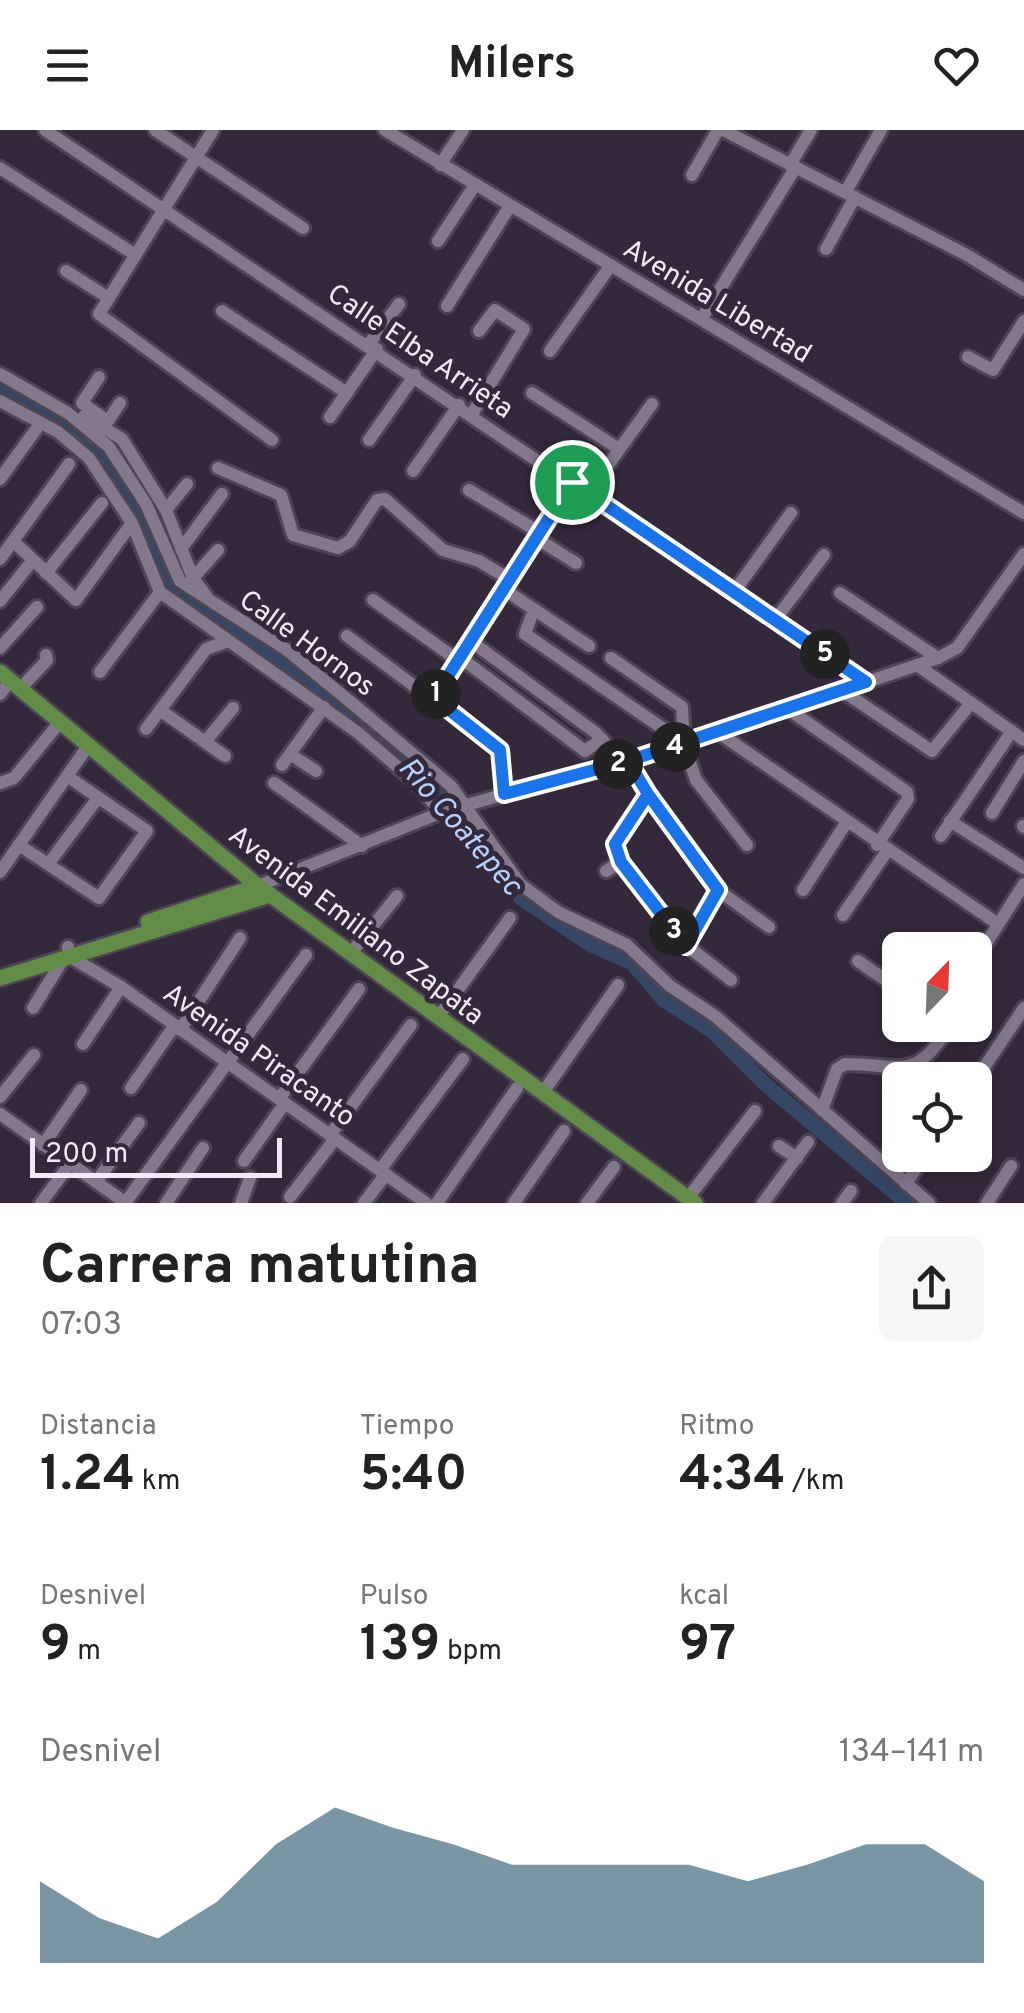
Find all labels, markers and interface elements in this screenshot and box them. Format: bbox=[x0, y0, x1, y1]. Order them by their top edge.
text: Milers bbox=[448, 37, 576, 94]
icon: menu bbox=[40, 38, 95, 93]
icon: heart bbox=[929, 38, 984, 93]
street label: Avenida Libertad bbox=[616, 232, 817, 373]
street label: Calle Elba Arrieta bbox=[319, 277, 519, 428]
pin bbox=[530, 440, 615, 525]
icon: arrive bbox=[545, 455, 600, 510]
street label: Calle Hornos bbox=[231, 583, 381, 706]
pin: 5 bbox=[800, 629, 850, 679]
text: 5 bbox=[816, 636, 834, 672]
pin: 1 bbox=[411, 669, 461, 719]
text: 1 bbox=[430, 676, 442, 712]
pin: 4 bbox=[650, 722, 700, 772]
text: 4 bbox=[666, 729, 684, 765]
pin: 2 bbox=[593, 739, 643, 789]
text: 2 bbox=[609, 746, 627, 782]
water label: Rio Coatepec bbox=[389, 751, 530, 905]
street label: Avenida Emiliano Zapata bbox=[220, 818, 490, 1034]
pin: 3 bbox=[649, 906, 699, 956]
text: 3 bbox=[666, 913, 682, 949]
north arrow bbox=[882, 932, 992, 1042]
map controls bbox=[882, 932, 992, 1172]
street label: Avenida Piracanto bbox=[155, 976, 362, 1136]
button: locate bbox=[882, 1062, 992, 1172]
scale bar bbox=[30, 1133, 282, 1178]
text: 200 m bbox=[45, 1137, 128, 1173]
text: Carrera matutina bbox=[40, 1233, 480, 1303]
button: share bbox=[879, 1236, 984, 1341]
text: 07:03 bbox=[40, 1306, 122, 1346]
text: Distancia bbox=[40, 1409, 156, 1445]
text: Tiempo bbox=[360, 1409, 454, 1445]
text: Ritmo bbox=[679, 1409, 754, 1445]
text: 1.24 bbox=[40, 1445, 135, 1508]
text: 5:40 bbox=[360, 1445, 467, 1508]
text: 4:34 bbox=[679, 1445, 786, 1508]
text: km bbox=[135, 1464, 181, 1500]
text: /km bbox=[786, 1464, 845, 1500]
text: Desnivel bbox=[40, 1579, 146, 1615]
text: Pulso bbox=[360, 1579, 428, 1615]
text: kcal bbox=[679, 1579, 729, 1615]
text: 9 bbox=[40, 1615, 71, 1678]
text: 139 bbox=[360, 1615, 440, 1678]
text: 97 bbox=[679, 1615, 736, 1678]
text: m bbox=[71, 1634, 101, 1670]
text: bpm bbox=[440, 1634, 502, 1670]
text: Desnivel bbox=[40, 1733, 161, 1773]
text: 134–141 m bbox=[839, 1733, 984, 1773]

